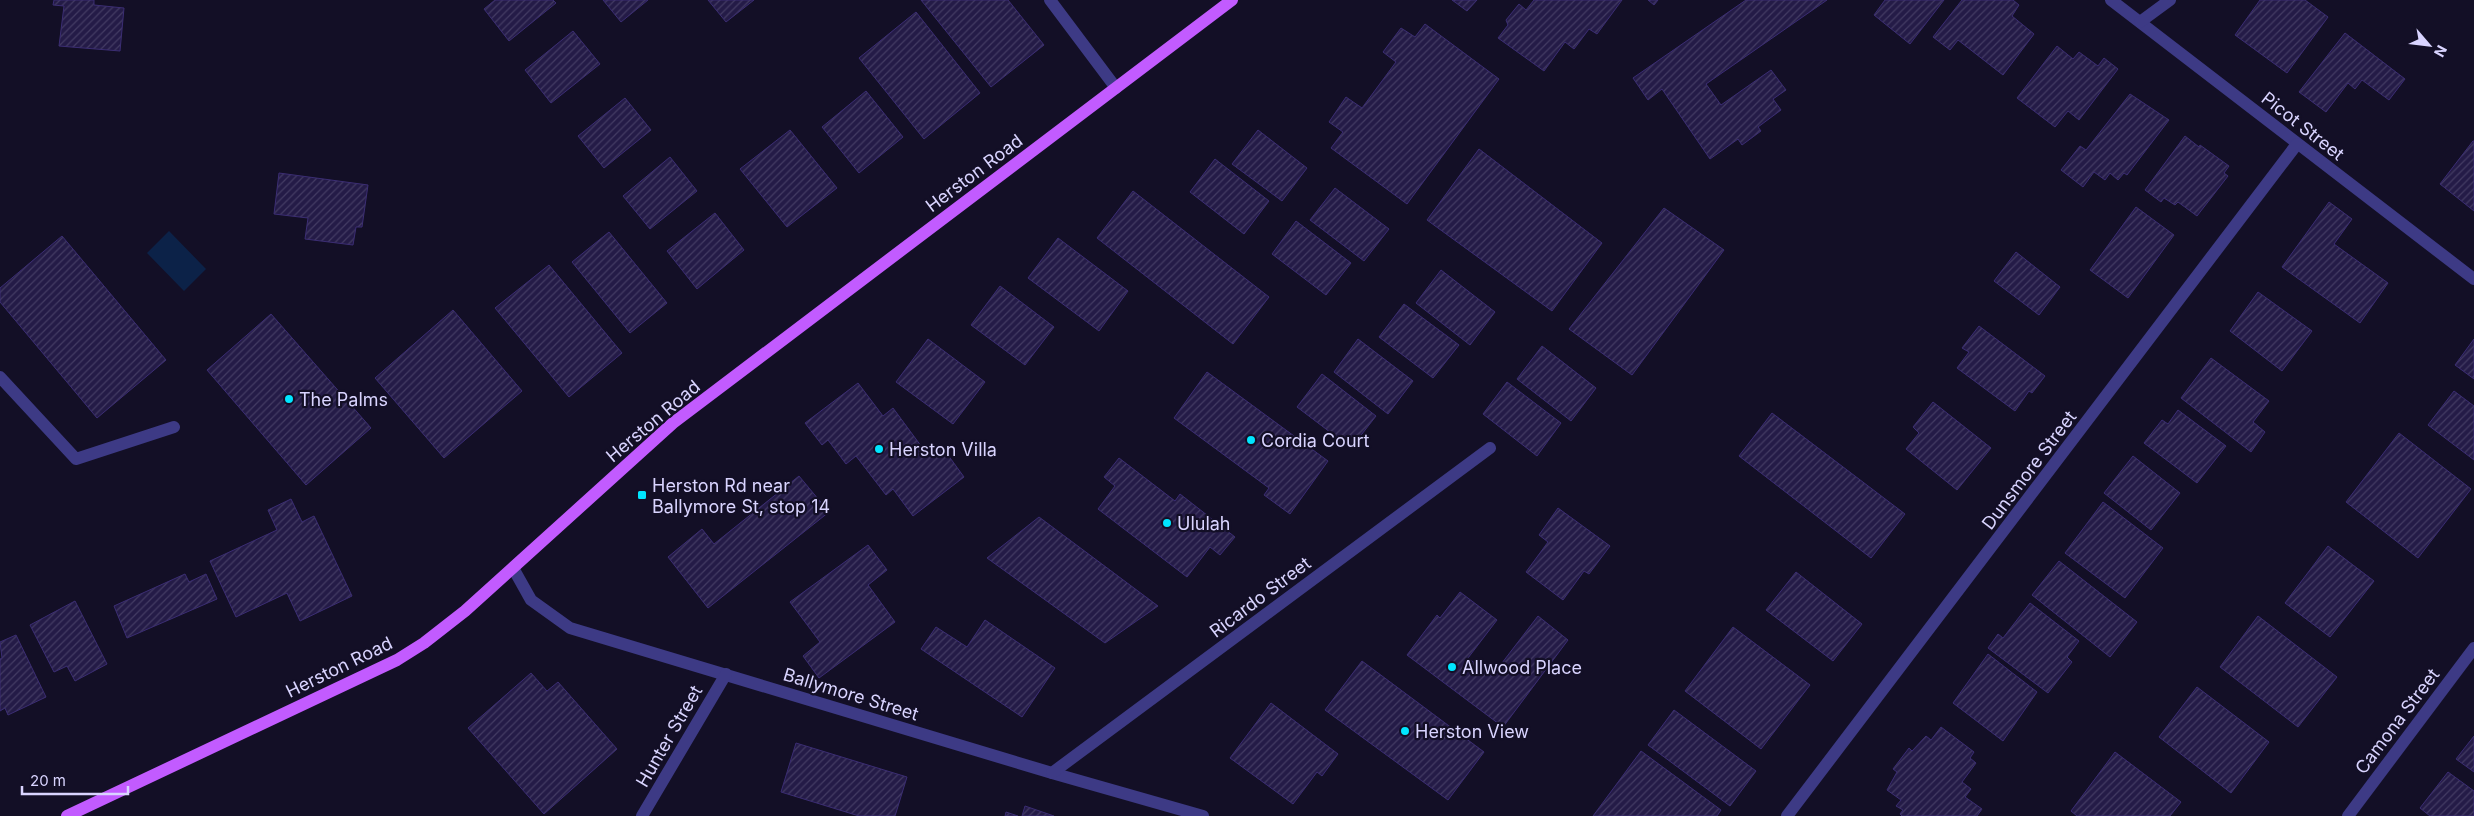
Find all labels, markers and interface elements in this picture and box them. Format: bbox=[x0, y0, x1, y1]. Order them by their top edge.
north arrow bbox=[2404, 20, 2454, 70]
text: N bbox=[2431, 43, 2451, 60]
street label: Picot Street bbox=[2258, 87, 2348, 165]
street label: Herston Road bbox=[921, 130, 1027, 216]
street label: Herston Road bbox=[602, 376, 704, 466]
place label: The Palms bbox=[299, 389, 388, 410]
marker: The Palms bbox=[283, 393, 295, 405]
street label: Dunsmore Street bbox=[1978, 406, 2081, 533]
place label: Cordia Court bbox=[1261, 430, 1370, 451]
marker: Cordia Court bbox=[1245, 434, 1257, 446]
place label: Herston Villa bbox=[889, 439, 997, 460]
marker: Herston Villa bbox=[873, 443, 885, 455]
place label: Herston Rd near Ballymore St, stop 14 bbox=[652, 475, 830, 517]
marker: Herston Rd near Ballymore St, stop 14 bbox=[636, 489, 648, 501]
place label: Ululah bbox=[1177, 513, 1231, 534]
marker: Ululah bbox=[1161, 517, 1173, 529]
street label: Ricardo Street bbox=[1206, 552, 1315, 642]
street label: Herston Road bbox=[282, 632, 396, 702]
place label: Allwood Place bbox=[1462, 657, 1582, 678]
marker: Allwood Place bbox=[1446, 661, 1458, 673]
street label: Ballymore Street bbox=[781, 663, 921, 725]
street label: Camona Street bbox=[2351, 664, 2443, 778]
street label: Hunter Street bbox=[632, 682, 707, 790]
place label: Herston View bbox=[1415, 721, 1529, 742]
marker: Herston View bbox=[1399, 725, 1411, 737]
scale bar bbox=[22, 764, 129, 796]
text: 20 m bbox=[30, 771, 66, 790]

